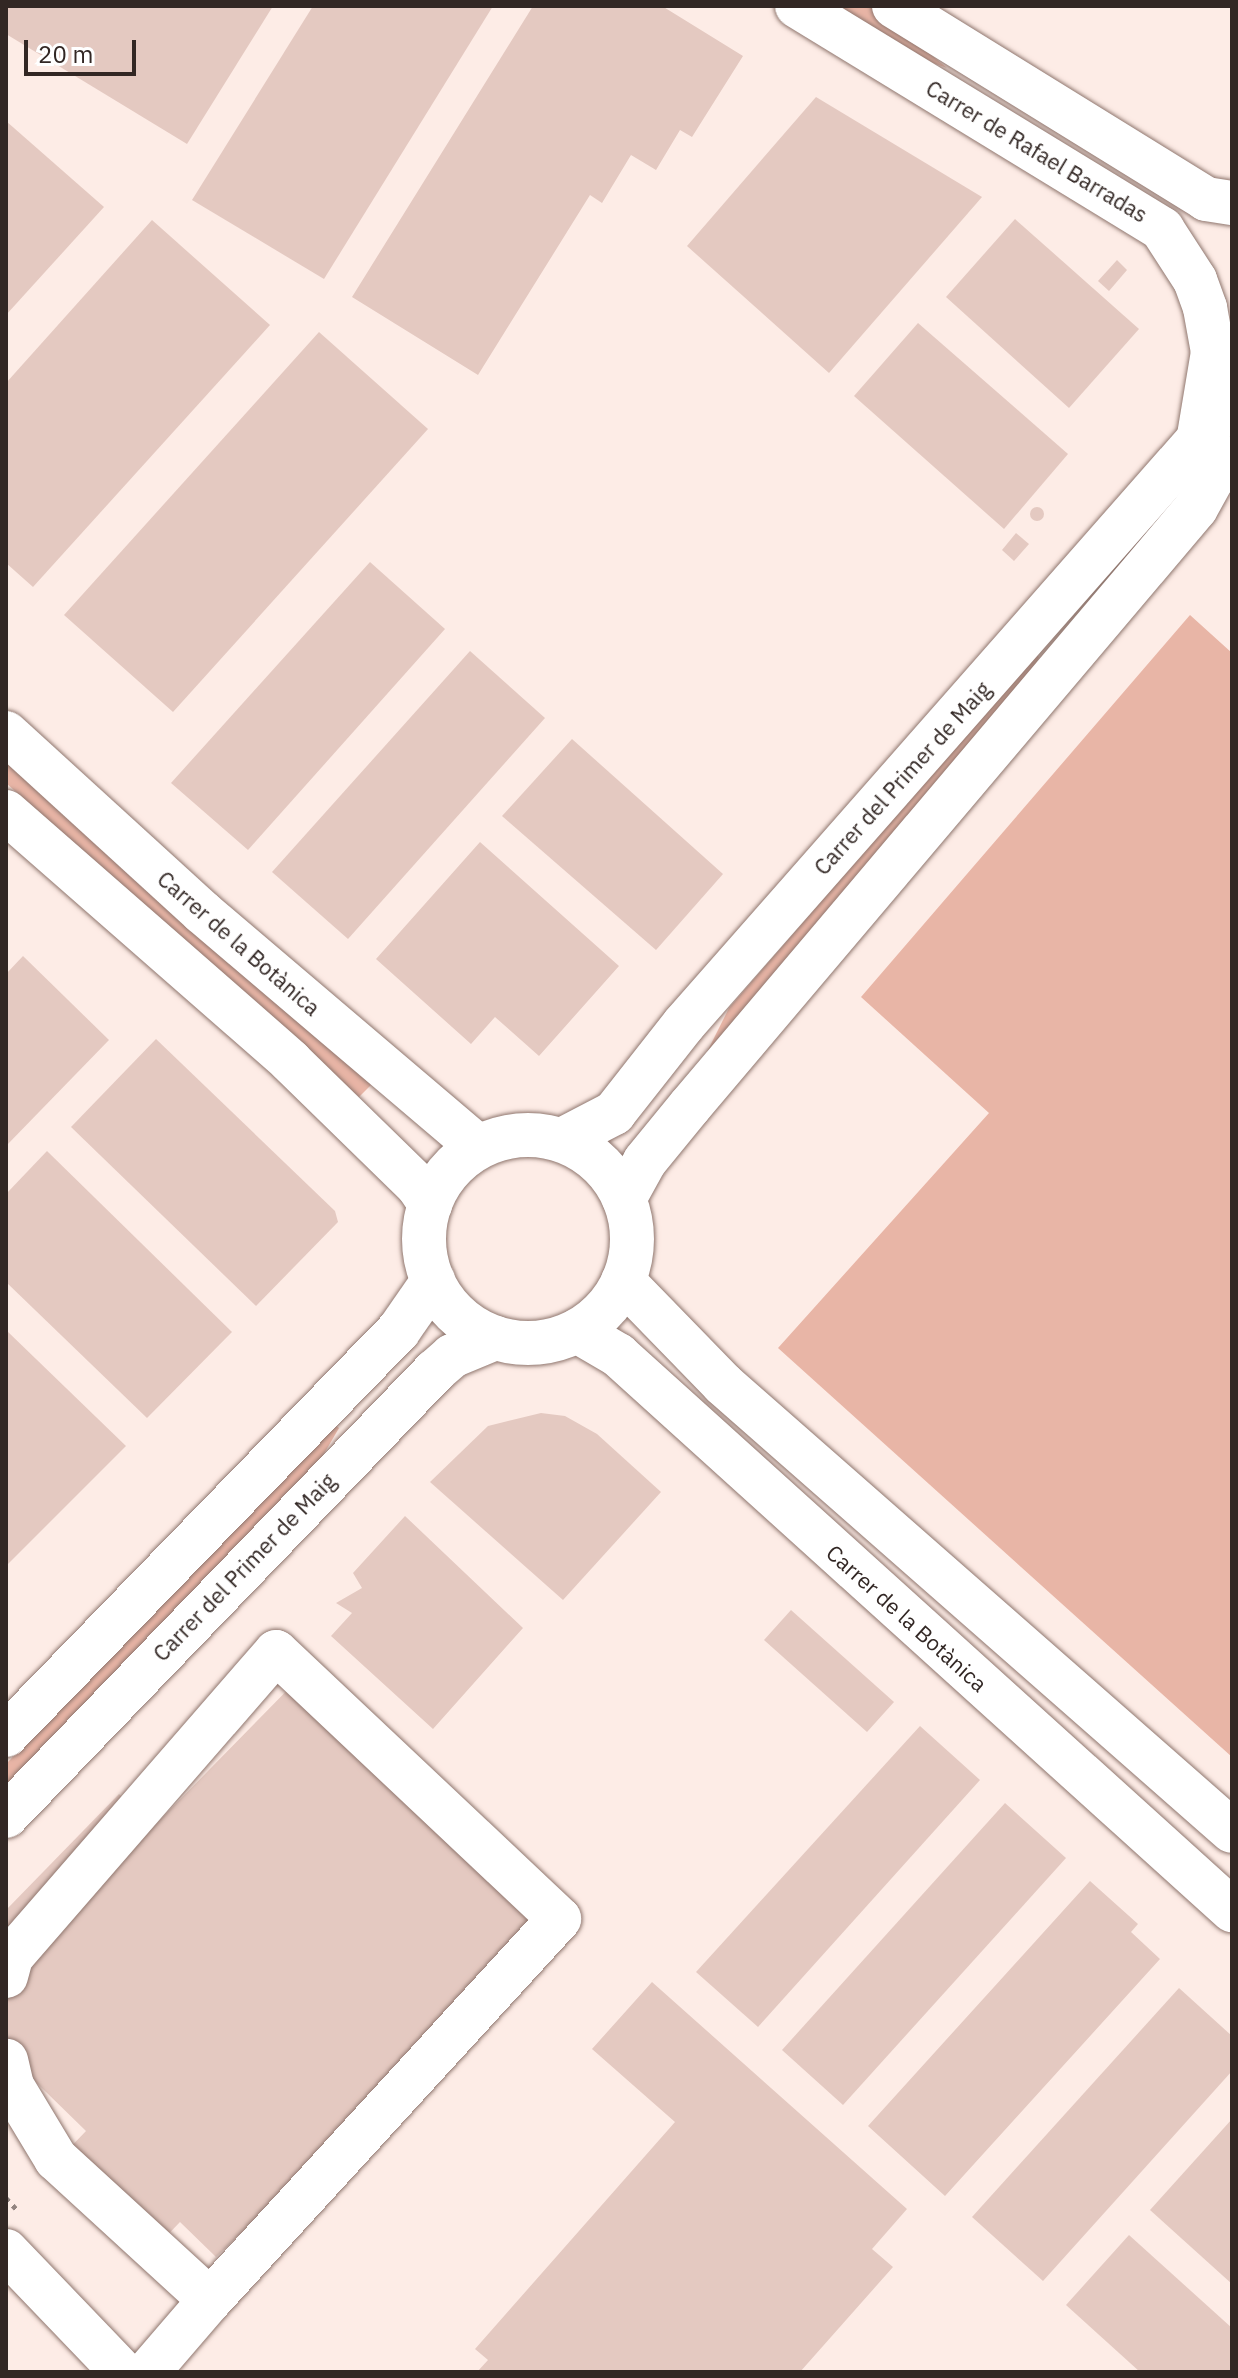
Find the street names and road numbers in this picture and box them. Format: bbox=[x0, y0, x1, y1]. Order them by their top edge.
street label: Carrer de Rafael Barradas bbox=[921, 74, 1153, 228]
street label: Carrer del Primer de Maig bbox=[808, 676, 996, 880]
street label: Carrer de la Botànica bbox=[152, 865, 326, 1021]
street label: Carrer del Primer de Maig bbox=[147, 1468, 341, 1666]
street label: Carrer de la Botànica bbox=[821, 1539, 993, 1697]

